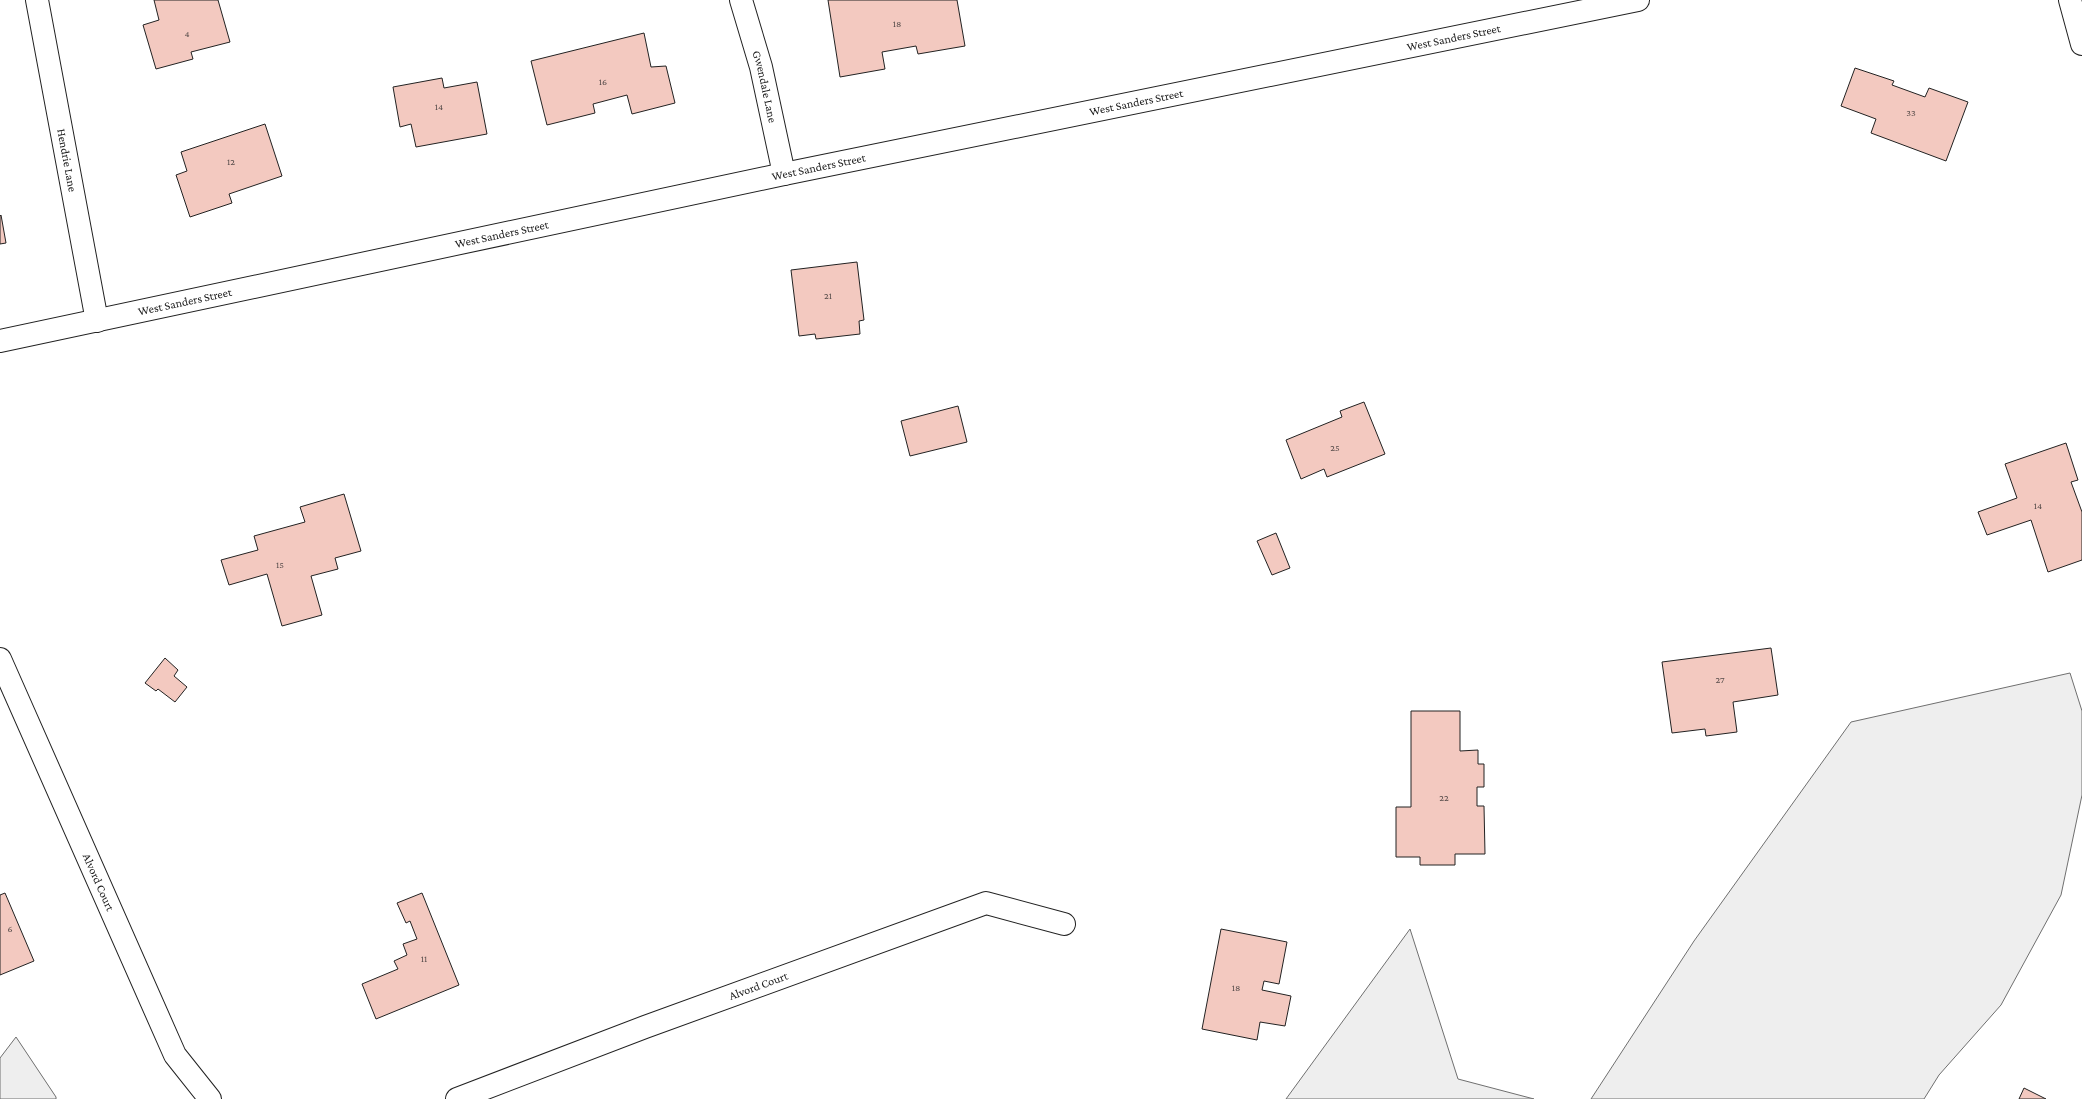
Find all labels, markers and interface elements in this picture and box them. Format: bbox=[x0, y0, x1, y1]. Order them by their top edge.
house number: 18 bbox=[893, 18, 901, 29]
street label: West Sanders Street bbox=[1406, 21, 1503, 54]
house number: 4 bbox=[184, 28, 190, 39]
street label: Gwendale Lane bbox=[749, 49, 780, 124]
house number: 16 bbox=[599, 76, 607, 87]
street label: West Sanders Street bbox=[1088, 86, 1185, 119]
house number: 14 bbox=[435, 101, 443, 112]
house number: 33 bbox=[1906, 107, 1916, 118]
street label: Hendrie Lane bbox=[54, 127, 80, 193]
street label: West Sanders Street bbox=[771, 150, 868, 183]
house number: 12 bbox=[227, 156, 235, 167]
street label: West Sanders Street bbox=[454, 217, 551, 251]
street label: West Sanders Street bbox=[137, 285, 234, 318]
house number: 21 bbox=[824, 290, 832, 301]
house number: 25 bbox=[1330, 442, 1340, 453]
house number: 14 bbox=[2034, 500, 2042, 511]
house number: 15 bbox=[276, 559, 284, 570]
house number: 27 bbox=[1715, 674, 1725, 685]
house number: 22 bbox=[1439, 792, 1449, 803]
street label: Alvord Court bbox=[80, 851, 118, 914]
house number: 6 bbox=[7, 923, 13, 934]
house number: 11 bbox=[421, 953, 427, 964]
street label: Alvord Court bbox=[727, 968, 791, 1003]
house number: 18 bbox=[1232, 982, 1240, 993]

